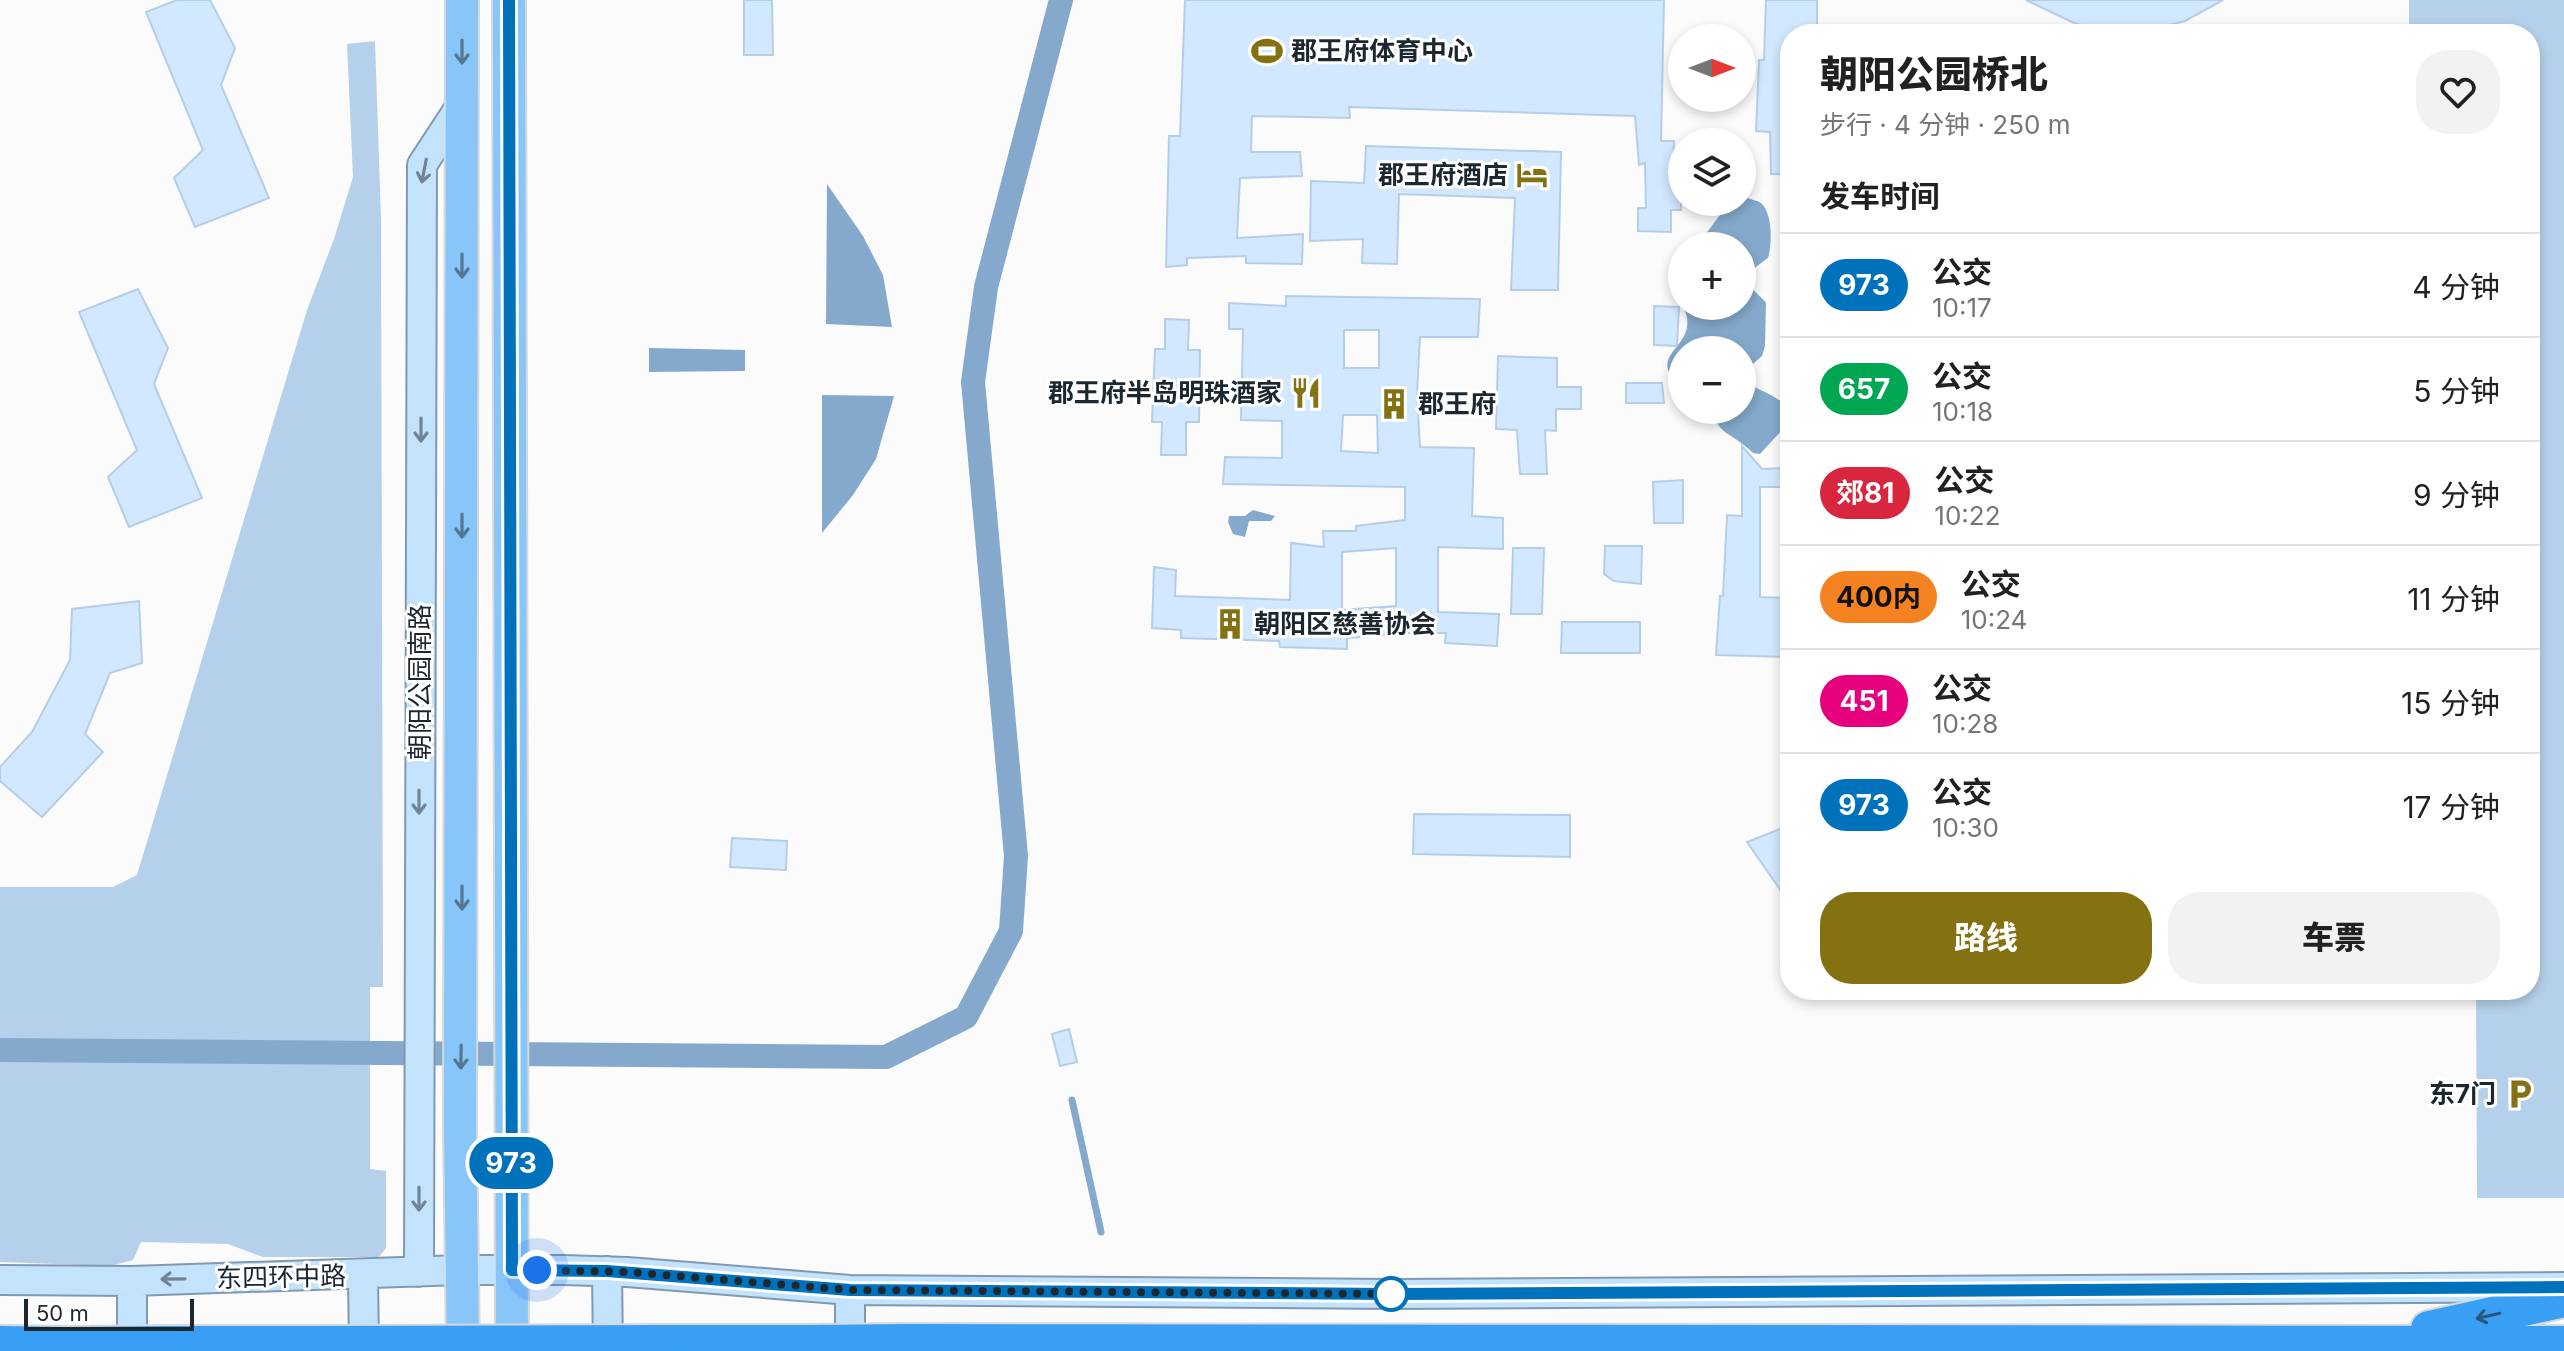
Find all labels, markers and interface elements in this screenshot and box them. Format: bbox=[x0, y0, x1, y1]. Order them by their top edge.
north arrow bbox=[1668, 24, 1756, 112]
map controls bbox=[1668, 24, 1756, 424]
sports icon: 郡王府体育中心 bbox=[1250, 34, 1284, 68]
place label: 郡王府体育中心 bbox=[1291, 35, 1473, 66]
one-way arrow bbox=[454, 38, 470, 65]
button: heart bbox=[2416, 50, 2500, 134]
text: 朝阳公园桥北 bbox=[1820, 51, 2048, 97]
text: 步行 · 4 分钟 · 250 m bbox=[1820, 109, 2071, 140]
button: layers bbox=[1668, 128, 1756, 216]
one-way arrow bbox=[416, 158, 431, 183]
hotel icon: 郡王府酒店 bbox=[1515, 158, 1549, 192]
place label: 郡王府酒店 bbox=[1378, 159, 1508, 190]
text: 发车时间 bbox=[1820, 178, 1940, 214]
button: + bbox=[1668, 232, 1756, 320]
one-way arrow bbox=[454, 252, 470, 279]
text: 公交 bbox=[1932, 254, 1992, 290]
text: 973 bbox=[1838, 268, 1890, 302]
text: 4 分钟 bbox=[2412, 269, 2500, 305]
text: 10:17 bbox=[1932, 292, 1992, 323]
button: − bbox=[1668, 336, 1756, 424]
text: 公交 bbox=[1932, 358, 1992, 394]
text: 657 bbox=[1838, 372, 1890, 406]
text: 5 分钟 bbox=[2413, 373, 2500, 409]
restaurant icon: 郡王府半岛明珠酒家 bbox=[1289, 376, 1323, 410]
place label: 郡王府半岛明珠酒家 bbox=[1048, 377, 1282, 408]
building icon: 郡王府 bbox=[1377, 387, 1411, 421]
place label: 郡王府 bbox=[1418, 388, 1496, 419]
text: 10:18 bbox=[1932, 396, 1993, 427]
one-way arrow bbox=[413, 416, 429, 443]
text: 公交 bbox=[1934, 462, 1994, 498]
text: 郊81 bbox=[1836, 476, 1894, 510]
text: 9 分钟 bbox=[2413, 477, 2500, 513]
text: 10:22 bbox=[1934, 500, 2001, 531]
one-way arrow bbox=[454, 512, 470, 539]
text: 公交 bbox=[1961, 566, 2021, 602]
text: 400内 bbox=[1836, 580, 1921, 614]
text: 11 分钟 bbox=[2407, 581, 2500, 617]
street label: 朝阳公园南路 bbox=[404, 604, 435, 760]
text: 10:24 bbox=[1961, 604, 2027, 635]
building icon: 朝阳区慈善协会 bbox=[1213, 607, 1247, 641]
place label: 朝阳区慈善协会 bbox=[1254, 608, 1436, 639]
text: 公交 bbox=[1932, 670, 1992, 706]
text: 451 bbox=[1840, 684, 1888, 718]
text: 15 分钟 bbox=[2401, 685, 2500, 721]
text: 10:28 bbox=[1932, 708, 1998, 739]
text: 公交 bbox=[1932, 774, 1992, 810]
one-way arrow bbox=[411, 788, 427, 815]
text: 973 bbox=[1838, 788, 1890, 822]
text: 17 分钟 bbox=[2402, 789, 2500, 825]
text: 10:30 bbox=[1932, 812, 1999, 843]
one-way arrow bbox=[454, 884, 470, 911]
button: 路线 bbox=[1820, 892, 2152, 984]
button: 车票 bbox=[2168, 892, 2500, 984]
one-way arrow bbox=[453, 1043, 469, 1070]
parking icon: 东7门 bbox=[2503, 1077, 2537, 1111]
place label: 东7门 bbox=[2429, 1078, 2496, 1109]
line badge: 973 bbox=[465, 1137, 557, 1189]
text: 973 bbox=[485, 1146, 537, 1180]
one-way arrow bbox=[411, 1185, 427, 1212]
your location bbox=[517, 1250, 557, 1290]
street label: 东四环中路 bbox=[216, 1260, 346, 1293]
one-way arrow bbox=[160, 1272, 187, 1287]
unlabelled marker bbox=[1374, 1277, 1408, 1311]
scale bar bbox=[24, 1295, 194, 1331]
text: 50 m bbox=[36, 1300, 89, 1326]
one-way arrow bbox=[2476, 1309, 2501, 1324]

